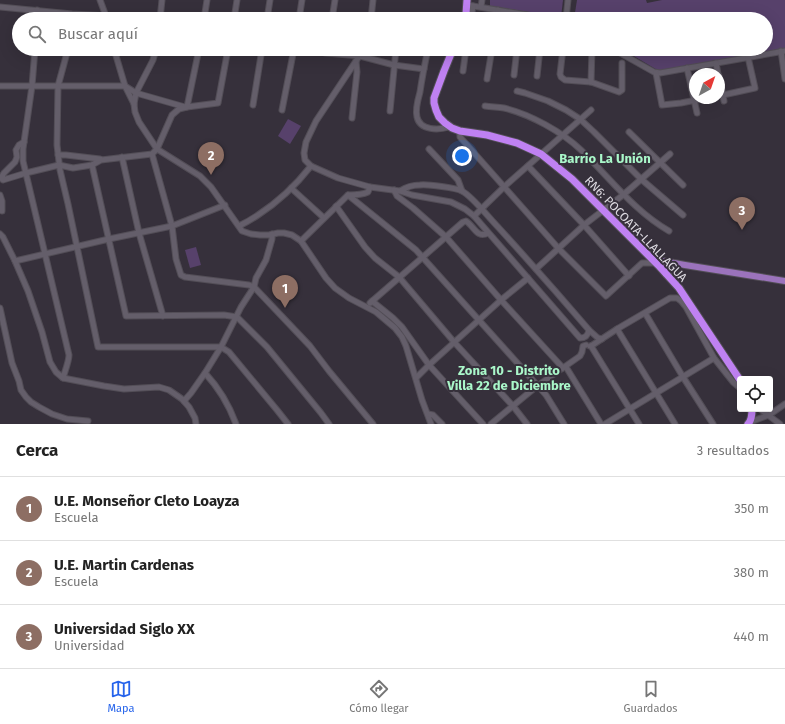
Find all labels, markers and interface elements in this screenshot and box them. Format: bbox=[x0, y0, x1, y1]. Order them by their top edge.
search box bbox=[12, 12, 773, 56]
icon: search bbox=[26, 23, 48, 45]
text: Buscar aquí bbox=[58, 25, 138, 43]
north arrow bbox=[689, 68, 725, 104]
pin: 2 bbox=[198, 142, 224, 175]
your location bbox=[452, 146, 472, 166]
district label: Barrio La Unión bbox=[559, 151, 651, 166]
street label: RN6: POCOATA-LLALLAGUA bbox=[582, 173, 690, 285]
pin: 3 bbox=[729, 197, 755, 230]
pin: 1 bbox=[272, 275, 298, 308]
district label: Zona 10 - Distrito Villa 22 de Diciembre bbox=[446, 363, 571, 393]
map controls bbox=[737, 376, 773, 412]
button: locate bbox=[737, 376, 773, 412]
text: Cerca bbox=[16, 440, 58, 461]
text: 3 resultados bbox=[697, 443, 769, 458]
text: U.E. Monseñor Cleto Loayza bbox=[54, 492, 240, 510]
text: 1 bbox=[26, 501, 32, 516]
text: 350 m bbox=[734, 501, 769, 516]
text: Escuela bbox=[54, 510, 99, 525]
text: U.E. Martin Cardenas bbox=[54, 556, 194, 574]
text: 2 bbox=[26, 565, 32, 580]
text: 380 m bbox=[734, 565, 769, 580]
text: Escuela bbox=[54, 574, 99, 589]
text: Universidad Siglo XX bbox=[54, 620, 195, 638]
text: 3 bbox=[26, 629, 32, 644]
text: 440 m bbox=[733, 629, 769, 644]
text: Universidad bbox=[54, 638, 125, 653]
tab: Mapa bbox=[107, 678, 134, 715]
tab: Cómo llegar bbox=[349, 678, 409, 715]
tab: Guardados bbox=[624, 678, 678, 715]

